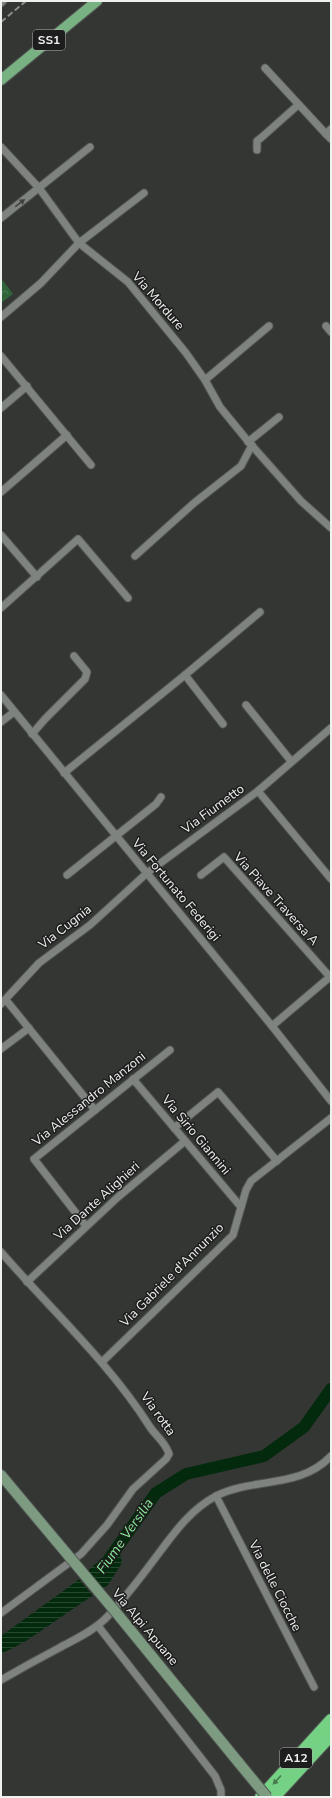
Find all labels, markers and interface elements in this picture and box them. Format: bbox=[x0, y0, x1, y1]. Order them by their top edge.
road number: SS1 bbox=[33, 30, 65, 50]
one-way arrow bbox=[14, 199, 25, 207]
street label: Via Mordure bbox=[127, 267, 188, 334]
street label: Via Fiumetto bbox=[177, 780, 248, 839]
street label: Via Fortunato Federigi bbox=[127, 834, 224, 945]
street label: Via Piave Traversa A bbox=[229, 848, 323, 950]
street label: Via Cugnia bbox=[34, 901, 95, 954]
street label: Via Alessandro Manzoni bbox=[28, 1048, 149, 1151]
street label: Via Sirio Giannini bbox=[157, 1091, 235, 1179]
street label: Via Dante Alighieri bbox=[49, 1158, 144, 1245]
street label: Via Gabriele d'Annunzio bbox=[115, 1219, 228, 1332]
street label: Via rotta bbox=[136, 1388, 180, 1439]
water label: Fiume Versilia bbox=[92, 1495, 158, 1577]
street label: Via delle Ciocche bbox=[244, 1537, 306, 1635]
street label: Via Alpi Apuane bbox=[107, 1584, 182, 1669]
road number: A12 bbox=[280, 1748, 312, 1768]
one-way arrow bbox=[272, 1775, 281, 1785]

